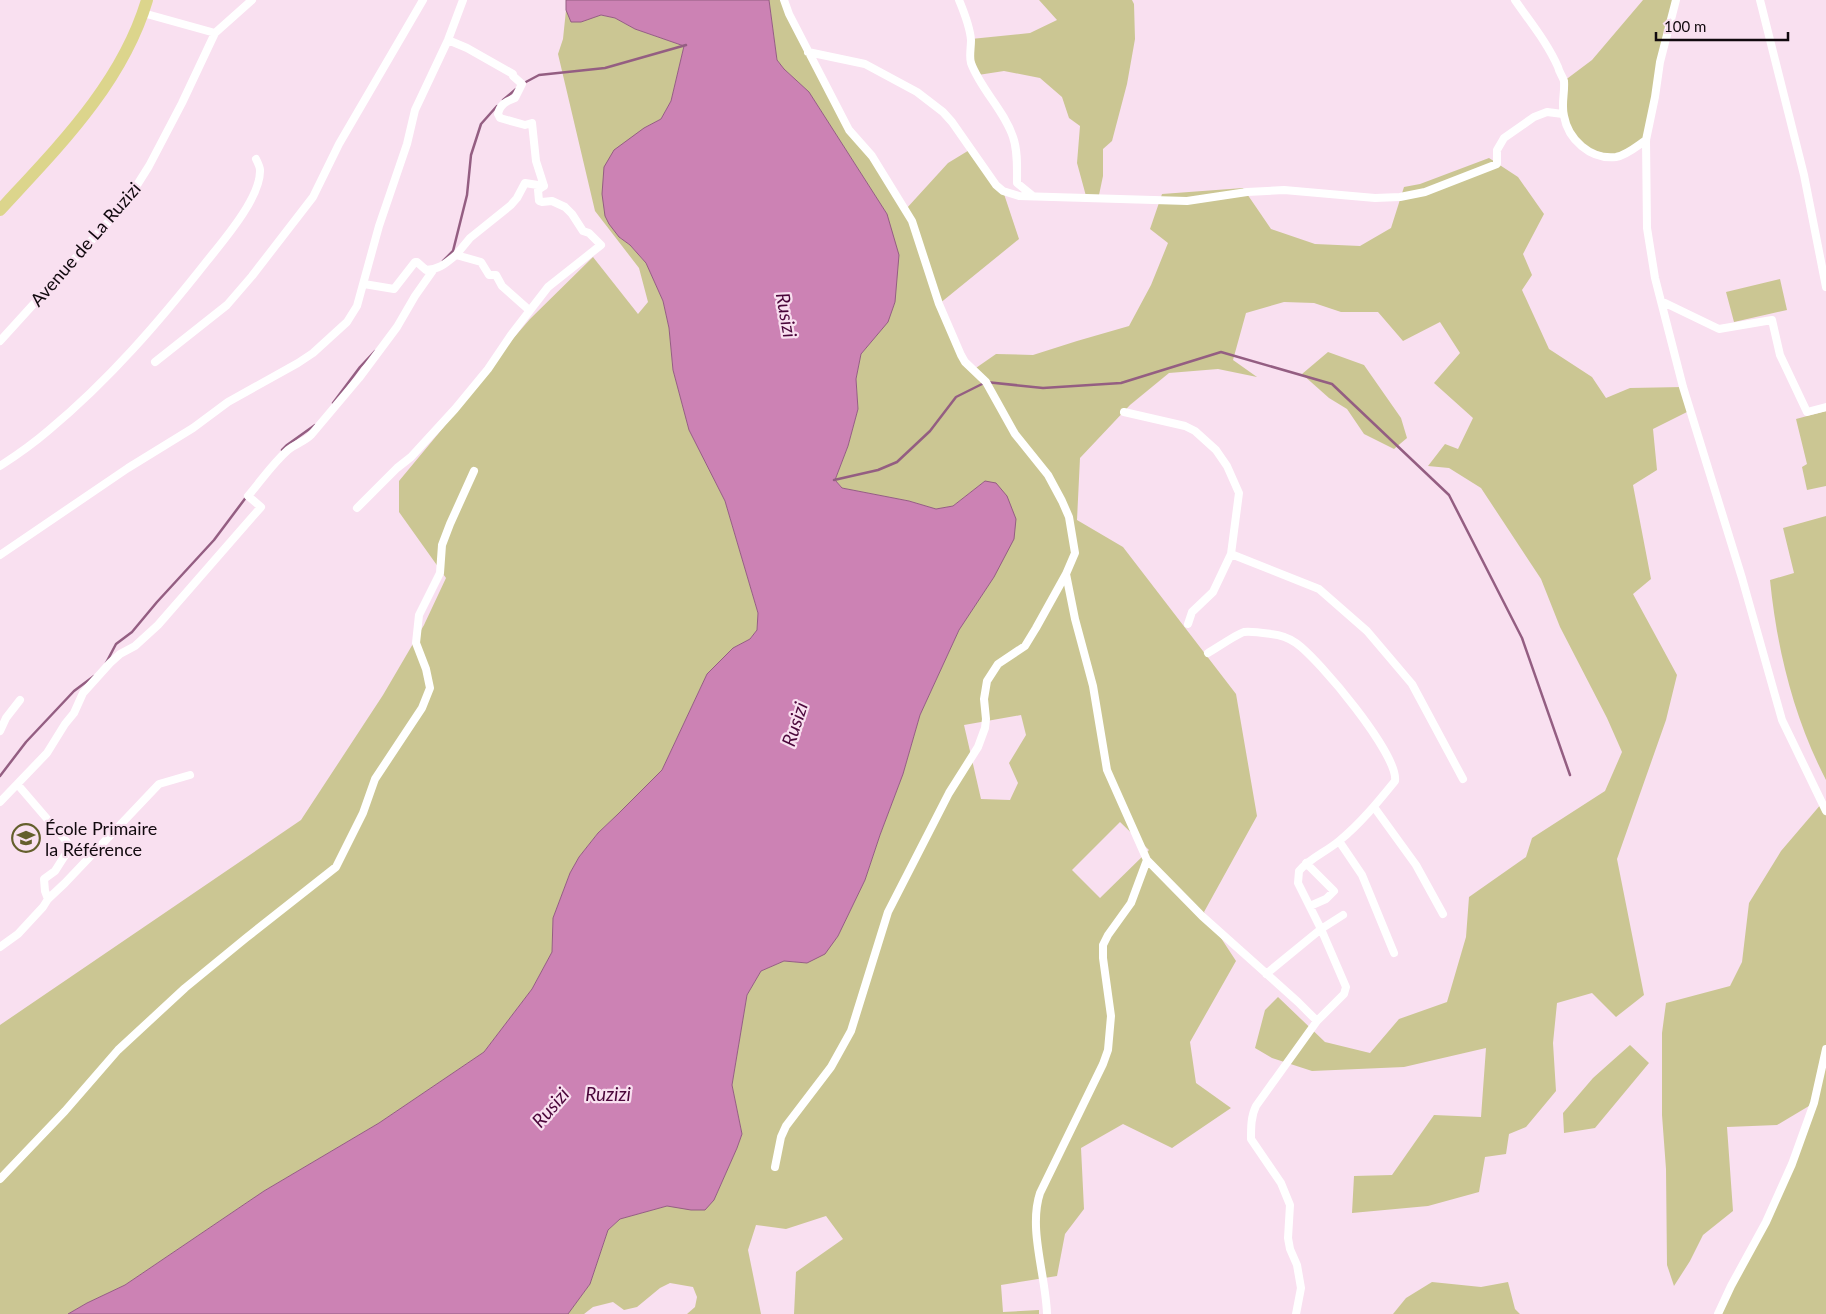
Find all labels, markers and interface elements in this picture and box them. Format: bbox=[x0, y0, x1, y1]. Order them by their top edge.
scale bar bbox=[1656, 10, 1788, 42]
text: 100 m bbox=[1664, 17, 1706, 35]
street label: Avenue de La Ruzizi bbox=[25, 178, 145, 310]
water label: Rusizi bbox=[772, 291, 802, 340]
water label: Rusizi bbox=[776, 698, 812, 749]
place label: École Primaire la Référence bbox=[45, 817, 157, 860]
school or university icon: École Primaire la Référence bbox=[11, 823, 41, 853]
water label: Rusizi bbox=[526, 1082, 574, 1132]
water label: Ruzizi bbox=[585, 1082, 631, 1105]

